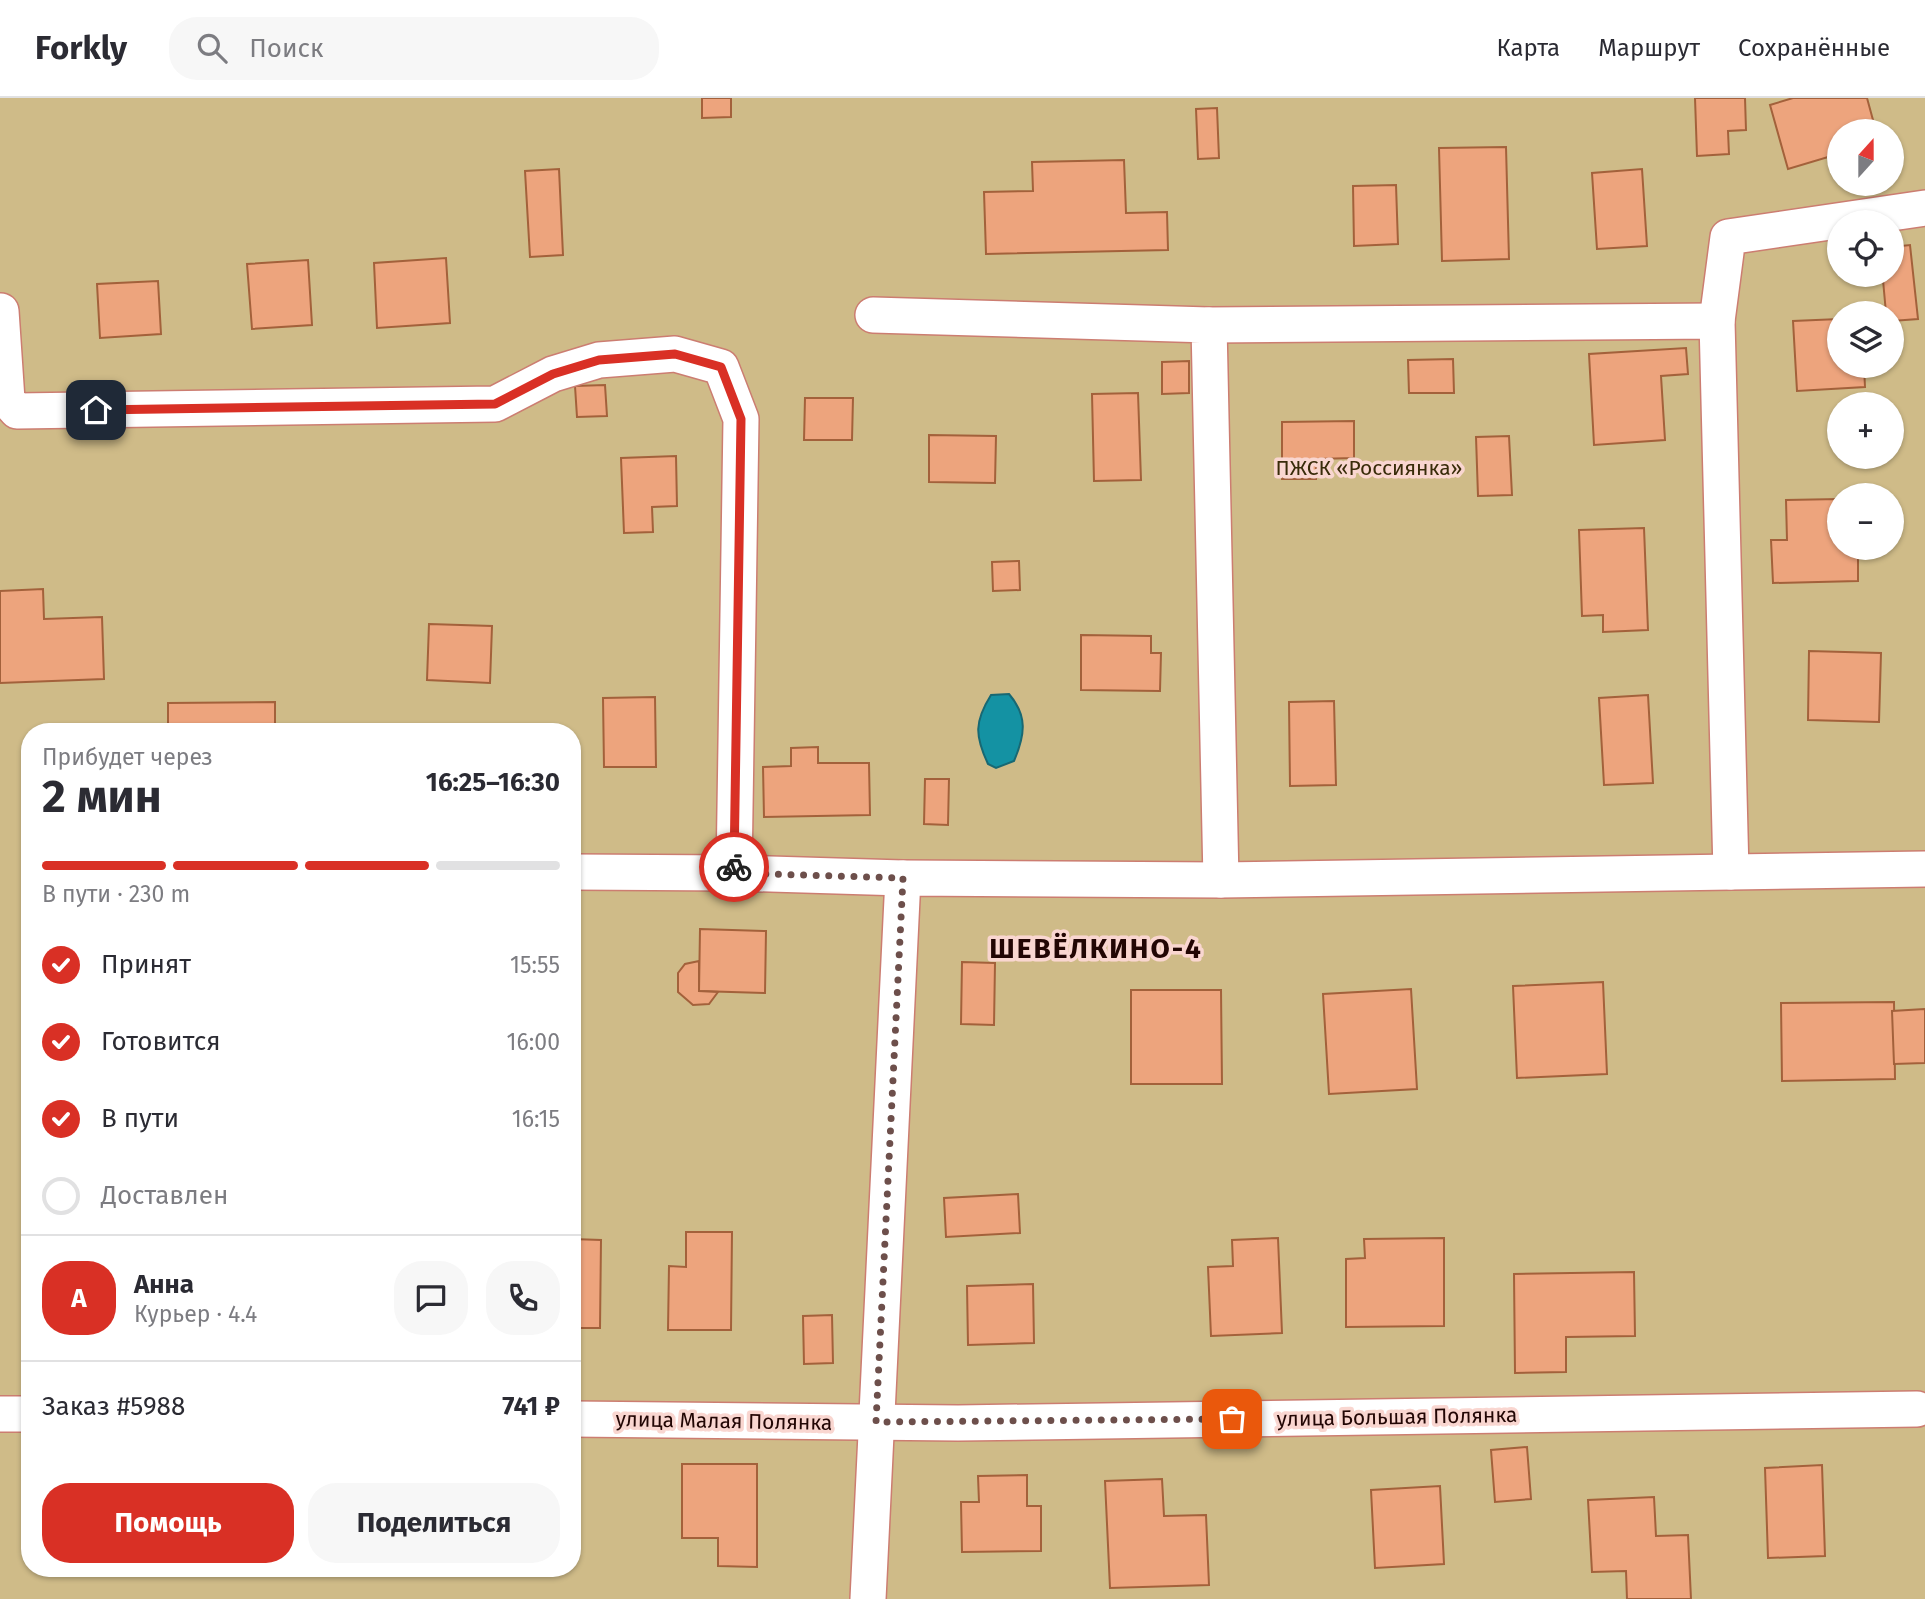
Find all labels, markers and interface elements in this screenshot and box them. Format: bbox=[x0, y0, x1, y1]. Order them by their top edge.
search box bbox=[169, 17, 659, 80]
text: Forkly bbox=[35, 28, 127, 68]
icon: search bbox=[193, 29, 231, 67]
text: Поиск bbox=[249, 33, 323, 64]
text: Карта bbox=[1497, 34, 1560, 62]
text: Маршрут bbox=[1598, 34, 1700, 62]
text: Сохранённые bbox=[1738, 34, 1890, 62]
north arrow bbox=[1827, 119, 1904, 196]
map controls bbox=[1827, 119, 1904, 560]
button: locate bbox=[1827, 210, 1904, 287]
button: layers bbox=[1827, 301, 1904, 378]
pin bbox=[66, 380, 126, 440]
icon: home bbox=[77, 391, 115, 429]
button: + bbox=[1827, 392, 1904, 469]
park label: ПЖСК «Россиянка» bbox=[1276, 455, 1462, 481]
button: − bbox=[1827, 483, 1904, 560]
text: Прибудет через bbox=[42, 743, 213, 771]
text: 16:25–16:30 bbox=[426, 767, 560, 798]
text: 2 мин bbox=[42, 769, 162, 824]
courier bbox=[699, 832, 769, 902]
icon: bike bbox=[715, 848, 753, 886]
text: В пути · 230 m bbox=[42, 880, 190, 908]
district label: ШЕВЁЛКИНО-4 bbox=[989, 932, 1203, 965]
icon: check bbox=[42, 946, 80, 984]
text: Принят bbox=[101, 949, 191, 980]
text: 15:55 bbox=[510, 951, 560, 979]
icon: check bbox=[42, 1023, 80, 1061]
text: Готовится bbox=[101, 1026, 221, 1057]
text: 16:00 bbox=[507, 1028, 560, 1056]
icon: check bbox=[42, 1100, 80, 1138]
text: В пути bbox=[101, 1103, 179, 1134]
text: 16:15 bbox=[512, 1105, 560, 1133]
text: Доставлен bbox=[101, 1180, 228, 1211]
button: chat bbox=[394, 1261, 468, 1335]
button: phone bbox=[486, 1261, 560, 1335]
text: Анна bbox=[134, 1269, 194, 1300]
text: А bbox=[71, 1283, 87, 1314]
text: Курьер · 4.4 bbox=[134, 1300, 257, 1328]
pin bbox=[1202, 1389, 1262, 1449]
text: Заказ #5988 bbox=[42, 1391, 185, 1422]
text: 741 ₽ bbox=[502, 1391, 560, 1422]
icon: bag bbox=[1213, 1400, 1251, 1438]
street label: улица Большая Полянка bbox=[1276, 1402, 1518, 1432]
street label: улица Малая Полянка bbox=[615, 1406, 833, 1436]
button: Помощь bbox=[42, 1483, 294, 1563]
button: Поделиться bbox=[308, 1483, 560, 1563]

